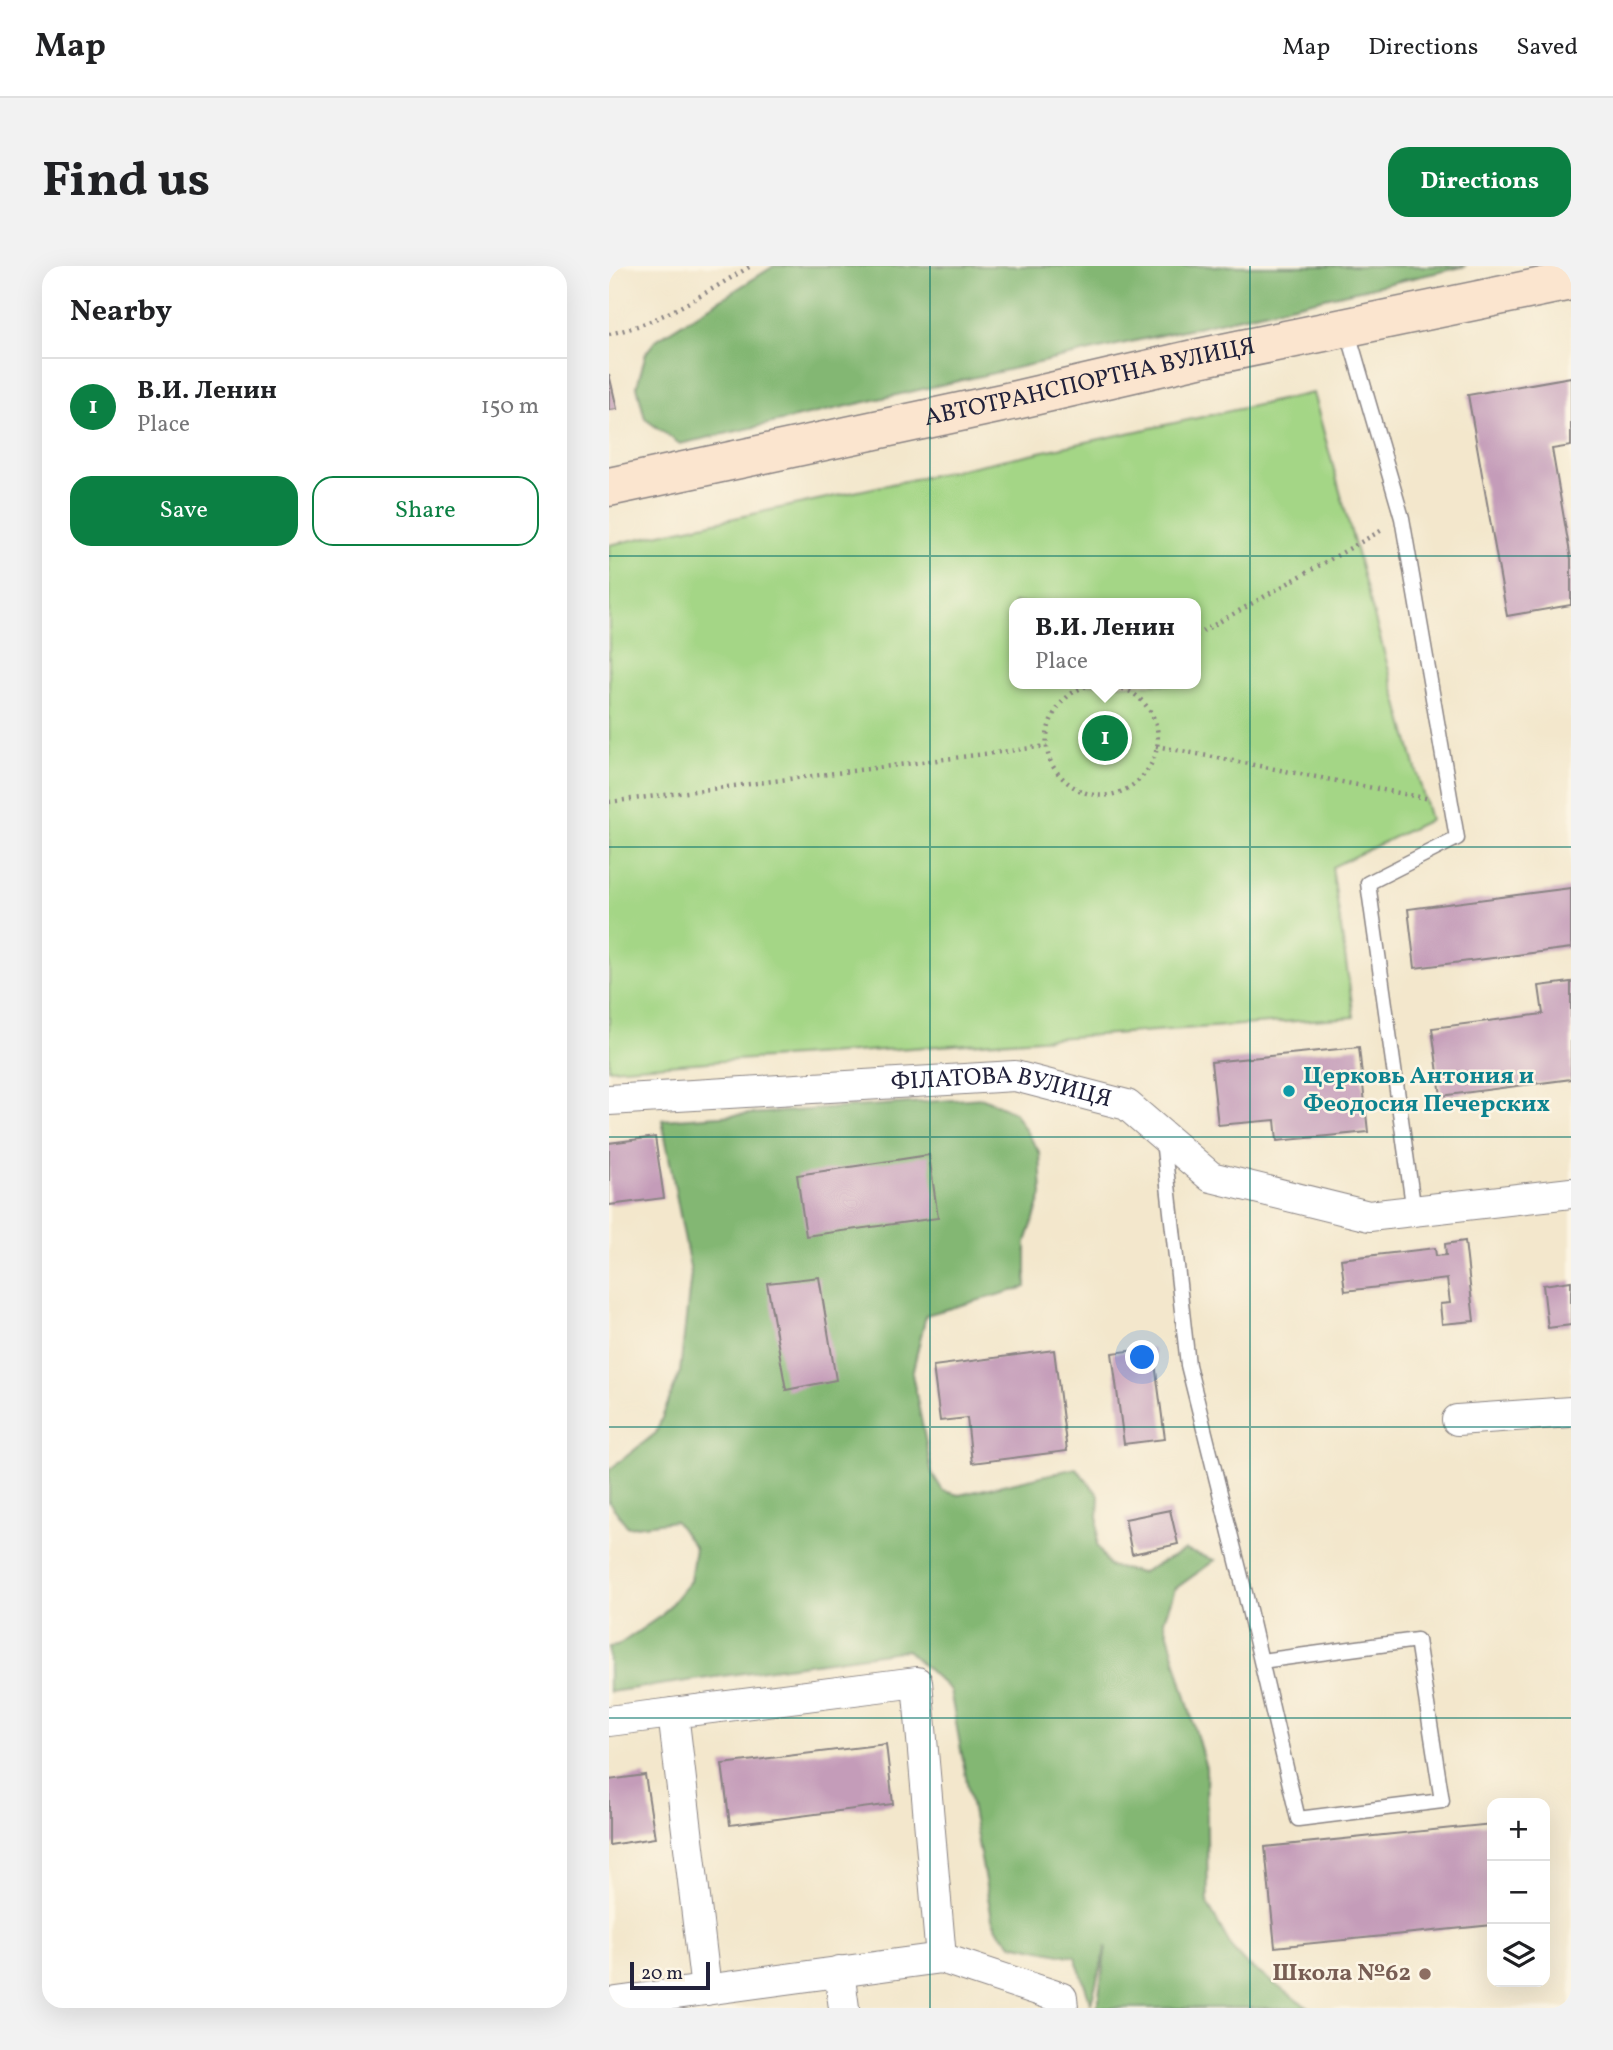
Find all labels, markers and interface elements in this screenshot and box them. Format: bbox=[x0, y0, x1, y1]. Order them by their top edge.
text: Map bbox=[35, 25, 106, 71]
text: Map bbox=[1282, 31, 1330, 65]
text: Directions bbox=[1368, 31, 1478, 65]
text: Saved bbox=[1516, 31, 1578, 65]
button: Directions bbox=[1388, 147, 1571, 217]
text: Find us bbox=[42, 148, 210, 217]
text: Nearby bbox=[70, 291, 172, 333]
street label: АВТОТРАНСПОРТНА ВУЛИЦЯ bbox=[921, 330, 1258, 436]
text: В.И. Ленин bbox=[137, 373, 277, 409]
text: 1 bbox=[88, 391, 98, 423]
text: 150 m bbox=[481, 391, 539, 423]
text: Place bbox=[137, 409, 190, 441]
button: Save bbox=[70, 476, 298, 546]
button: Share bbox=[312, 476, 539, 546]
popup bbox=[1009, 598, 1201, 689]
text: В.И. Ленин bbox=[1035, 610, 1175, 646]
text: Place bbox=[1035, 646, 1088, 678]
pin: 1 bbox=[1082, 712, 1128, 764]
street label: ФІЛАТОВА ВУЛИЦЯ bbox=[890, 1059, 1115, 1117]
place label: Церковь Антония и Феодосия Печерских bbox=[1303, 1060, 1550, 1122]
marker: Церковь Антония и Феодосия Печерских bbox=[1281, 1083, 1297, 1099]
your location bbox=[1125, 1340, 1159, 1374]
map controls bbox=[1487, 1798, 1550, 1987]
button: + bbox=[1487, 1798, 1550, 1861]
button: − bbox=[1487, 1861, 1550, 1924]
button: layers bbox=[1487, 1924, 1550, 1987]
place label: Школа №62 bbox=[1272, 1957, 1411, 1991]
scale bar bbox=[630, 1959, 711, 1991]
text: 20 m bbox=[641, 1961, 683, 1987]
marker: Школа №62 bbox=[1417, 1966, 1433, 1982]

